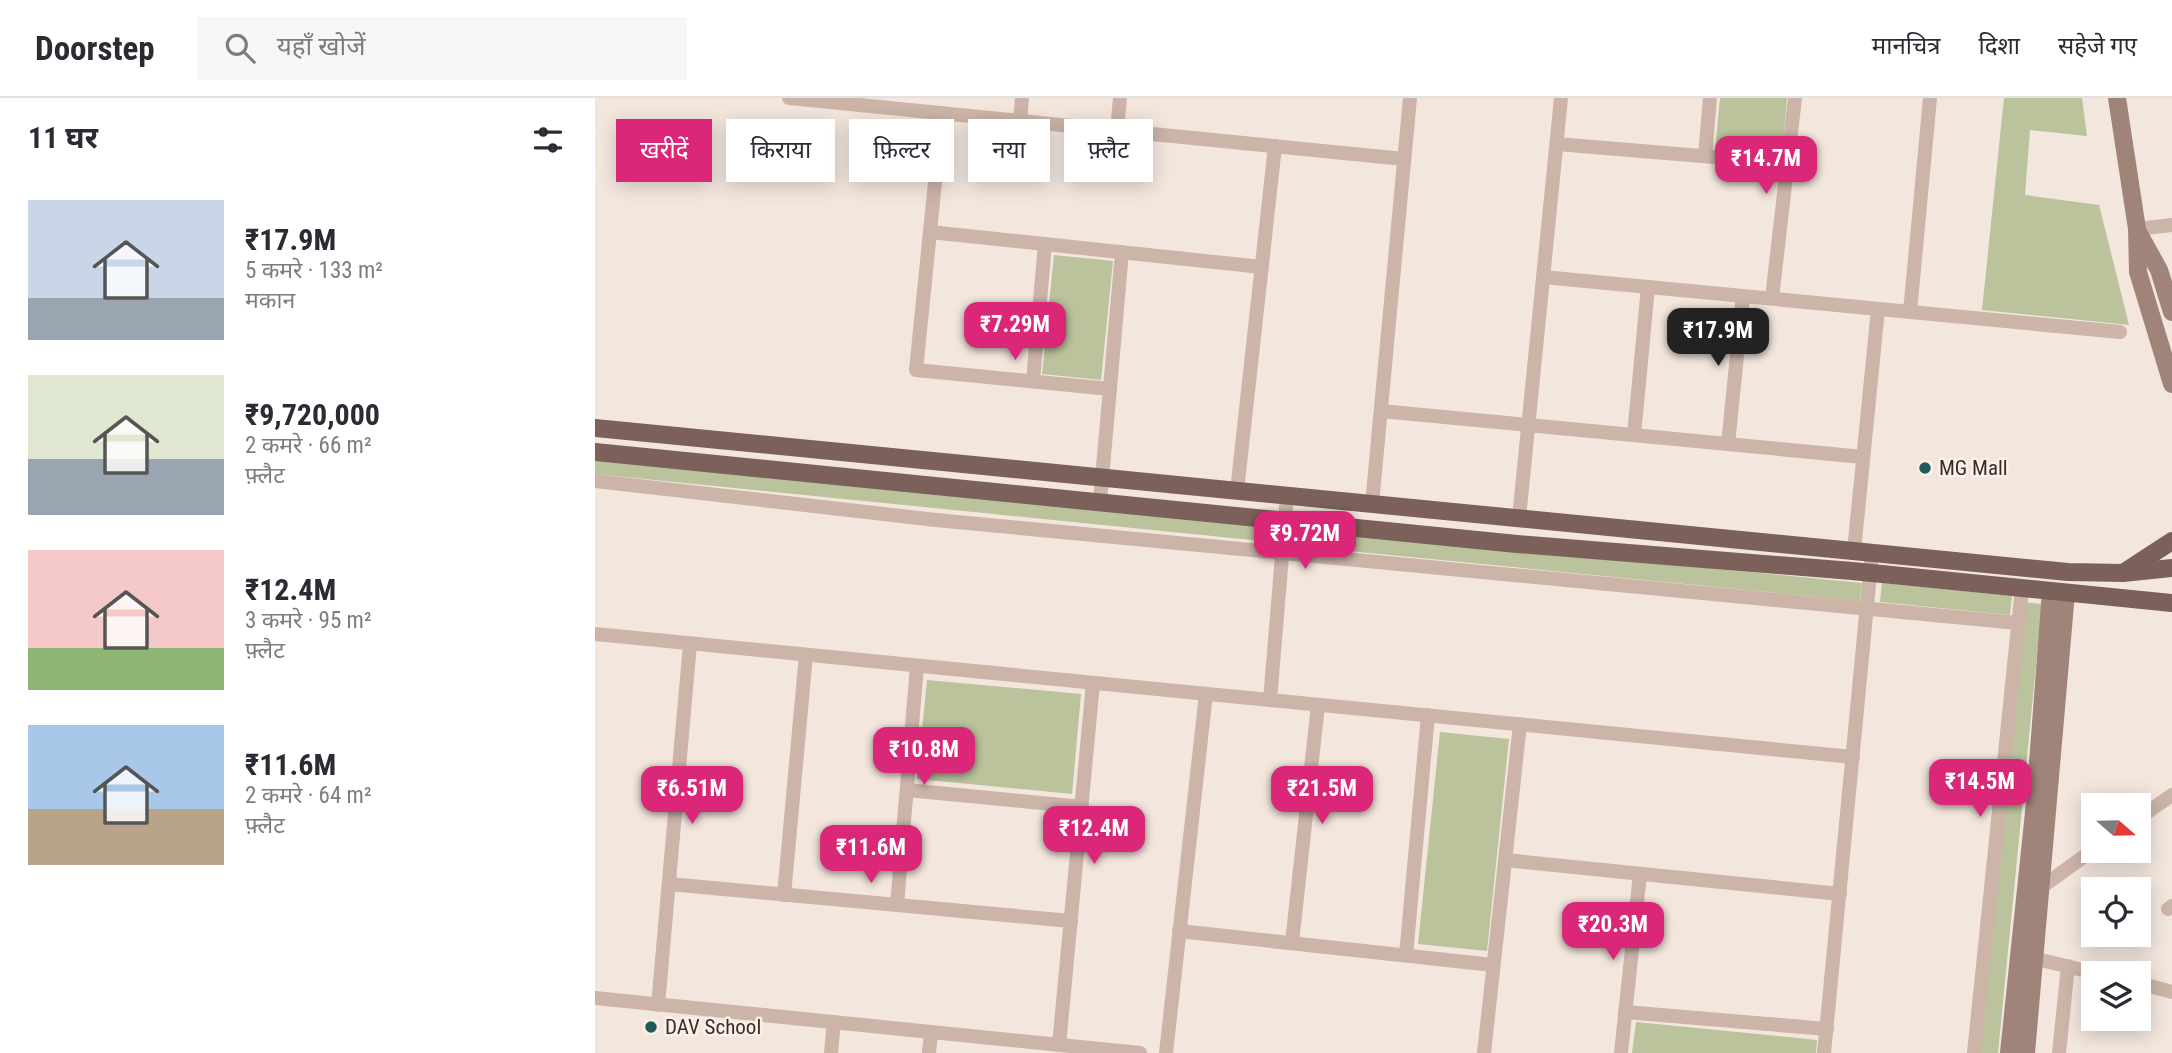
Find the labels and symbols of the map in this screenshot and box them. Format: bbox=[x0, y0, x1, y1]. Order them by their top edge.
pin: ₹14.7M bbox=[1709, 136, 1823, 196]
pin: ₹7.29M bbox=[958, 302, 1072, 362]
pin: ₹17.9M bbox=[1661, 308, 1775, 368]
place label: MG Mall bbox=[1939, 456, 2008, 480]
marker: MG Mall bbox=[1917, 460, 1933, 476]
pin: ₹9.72M bbox=[1248, 512, 1362, 571]
pin: ₹10.8M bbox=[867, 728, 981, 787]
pin: ₹14.5M bbox=[1923, 760, 2037, 819]
pin: ₹6.51M bbox=[635, 766, 749, 826]
pin: ₹21.5M bbox=[1265, 766, 1379, 826]
north arrow bbox=[2081, 793, 2151, 863]
pin: ₹12.4M bbox=[1037, 806, 1151, 866]
pin: ₹11.6M bbox=[814, 826, 928, 885]
pin: ₹20.3M bbox=[1556, 902, 1670, 962]
place label: DAV School bbox=[665, 1015, 761, 1039]
marker: DAV School bbox=[643, 1019, 659, 1035]

